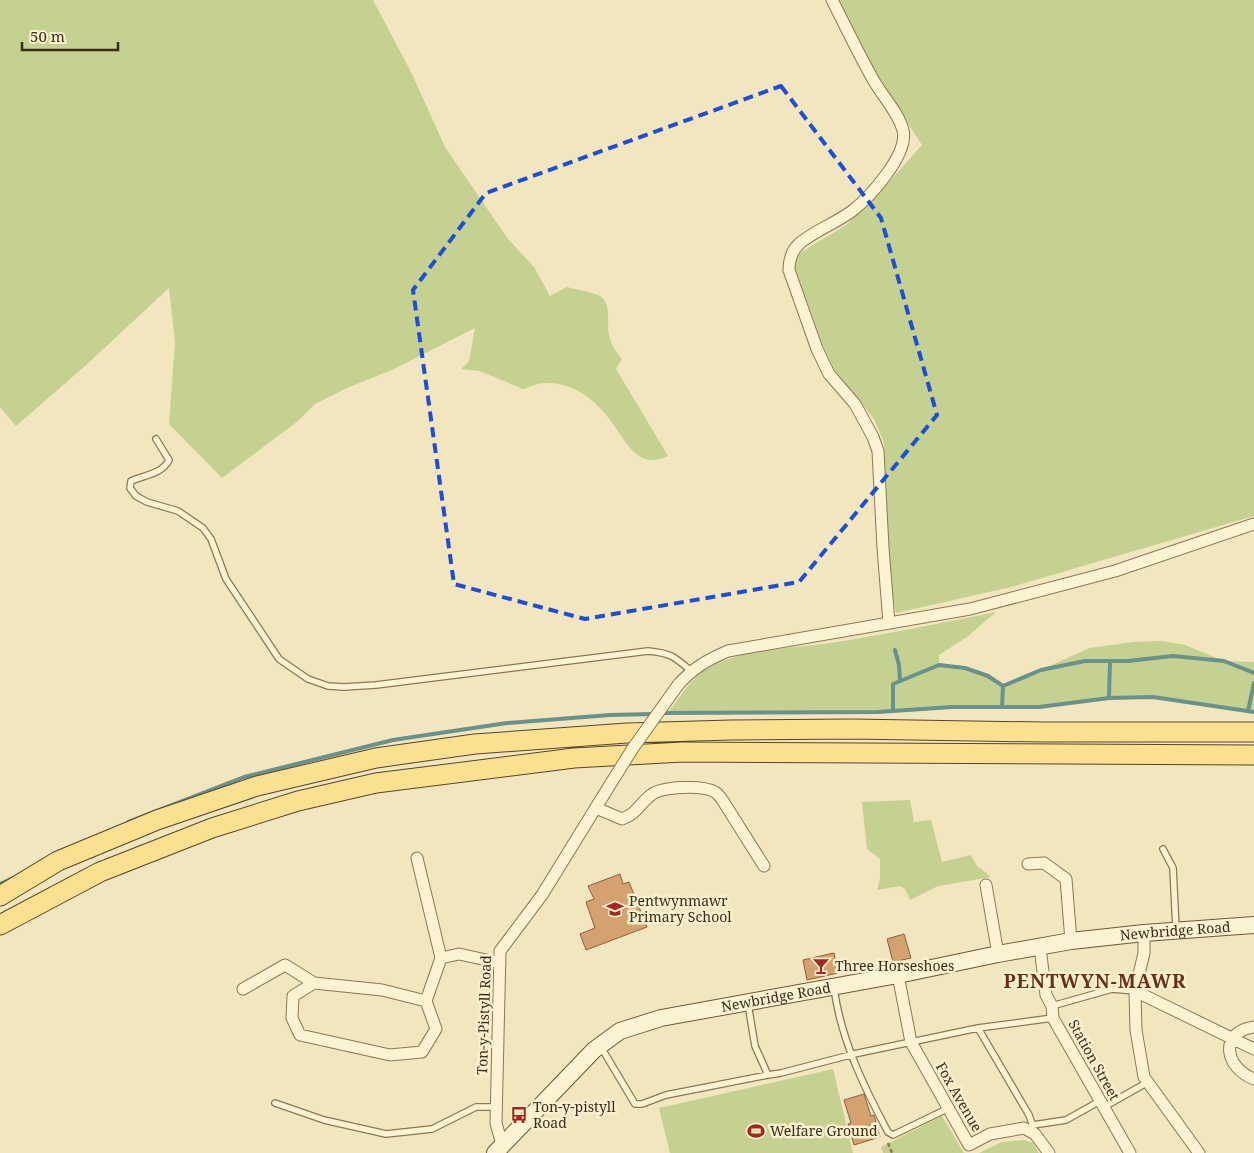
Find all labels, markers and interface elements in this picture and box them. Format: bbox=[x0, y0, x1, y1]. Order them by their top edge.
scale bar bbox=[22, 20, 119, 52]
text: 50 m bbox=[30, 26, 65, 46]
place label: Pentwynmawr Primary School bbox=[629, 891, 732, 926]
school or university icon: Pentwynmawr Primary School bbox=[605, 899, 625, 919]
street label: Newbridge Road bbox=[1119, 917, 1232, 945]
street label: Ton-y-Pistyll Road bbox=[472, 954, 495, 1075]
bar icon: Three Horseshoes bbox=[811, 956, 831, 976]
place label: Three Horseshoes bbox=[835, 956, 954, 975]
district label: PENTWYN-MAWR bbox=[1003, 968, 1187, 994]
street label: Newbridge Road bbox=[720, 977, 833, 1016]
street label: Station Street bbox=[1064, 1016, 1125, 1104]
street label: Fox Avenue bbox=[932, 1058, 987, 1135]
place label: Ton-y-pistyll Road bbox=[533, 1097, 616, 1132]
bus stop icon: Ton-y-pistyll Road bbox=[509, 1105, 529, 1125]
sports icon: Welfare Ground bbox=[746, 1121, 766, 1141]
place label: Welfare Ground bbox=[770, 1121, 878, 1140]

